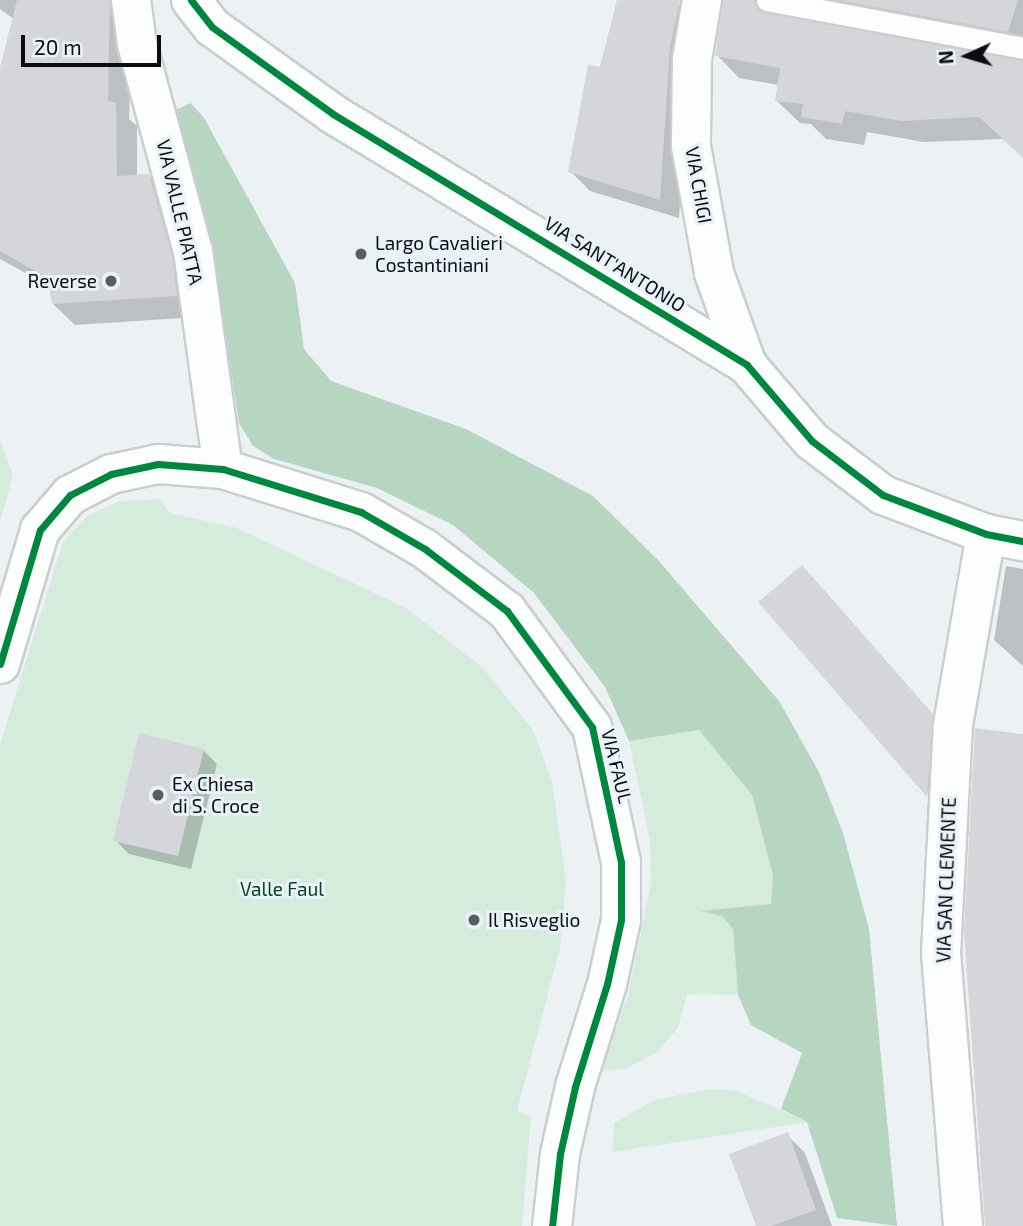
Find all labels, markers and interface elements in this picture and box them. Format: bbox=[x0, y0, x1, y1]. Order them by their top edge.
scale bar bbox=[24, 21, 164, 65]
north arrow bbox=[932, 21, 1002, 91]
text: 20 m bbox=[34, 34, 82, 59]
text: N bbox=[934, 50, 958, 65]
street label: VIA VALLE PIATTA bbox=[152, 137, 208, 287]
street label: VIA CHIGI bbox=[681, 145, 717, 225]
street label: VIA SANT'ANTONIO bbox=[540, 211, 690, 317]
place label: Largo Cavalieri Costantiniani bbox=[375, 232, 503, 276]
marker: Largo Cavalieri Costantiniani bbox=[353, 246, 369, 262]
place label: Reverse bbox=[28, 270, 97, 292]
marker: Reverse bbox=[103, 273, 119, 289]
street label: VIA FAUL bbox=[597, 726, 637, 806]
place label: Ex Chiesa di S. Croce bbox=[172, 773, 259, 817]
marker: Ex Chiesa di S. Croce bbox=[150, 787, 166, 803]
street label: VIA SAN CLEMENTE bbox=[932, 796, 960, 964]
park label: Valle Faul bbox=[240, 878, 324, 900]
place label: Il Risveglio bbox=[488, 909, 581, 931]
marker: Il Risveglio bbox=[466, 912, 482, 928]

